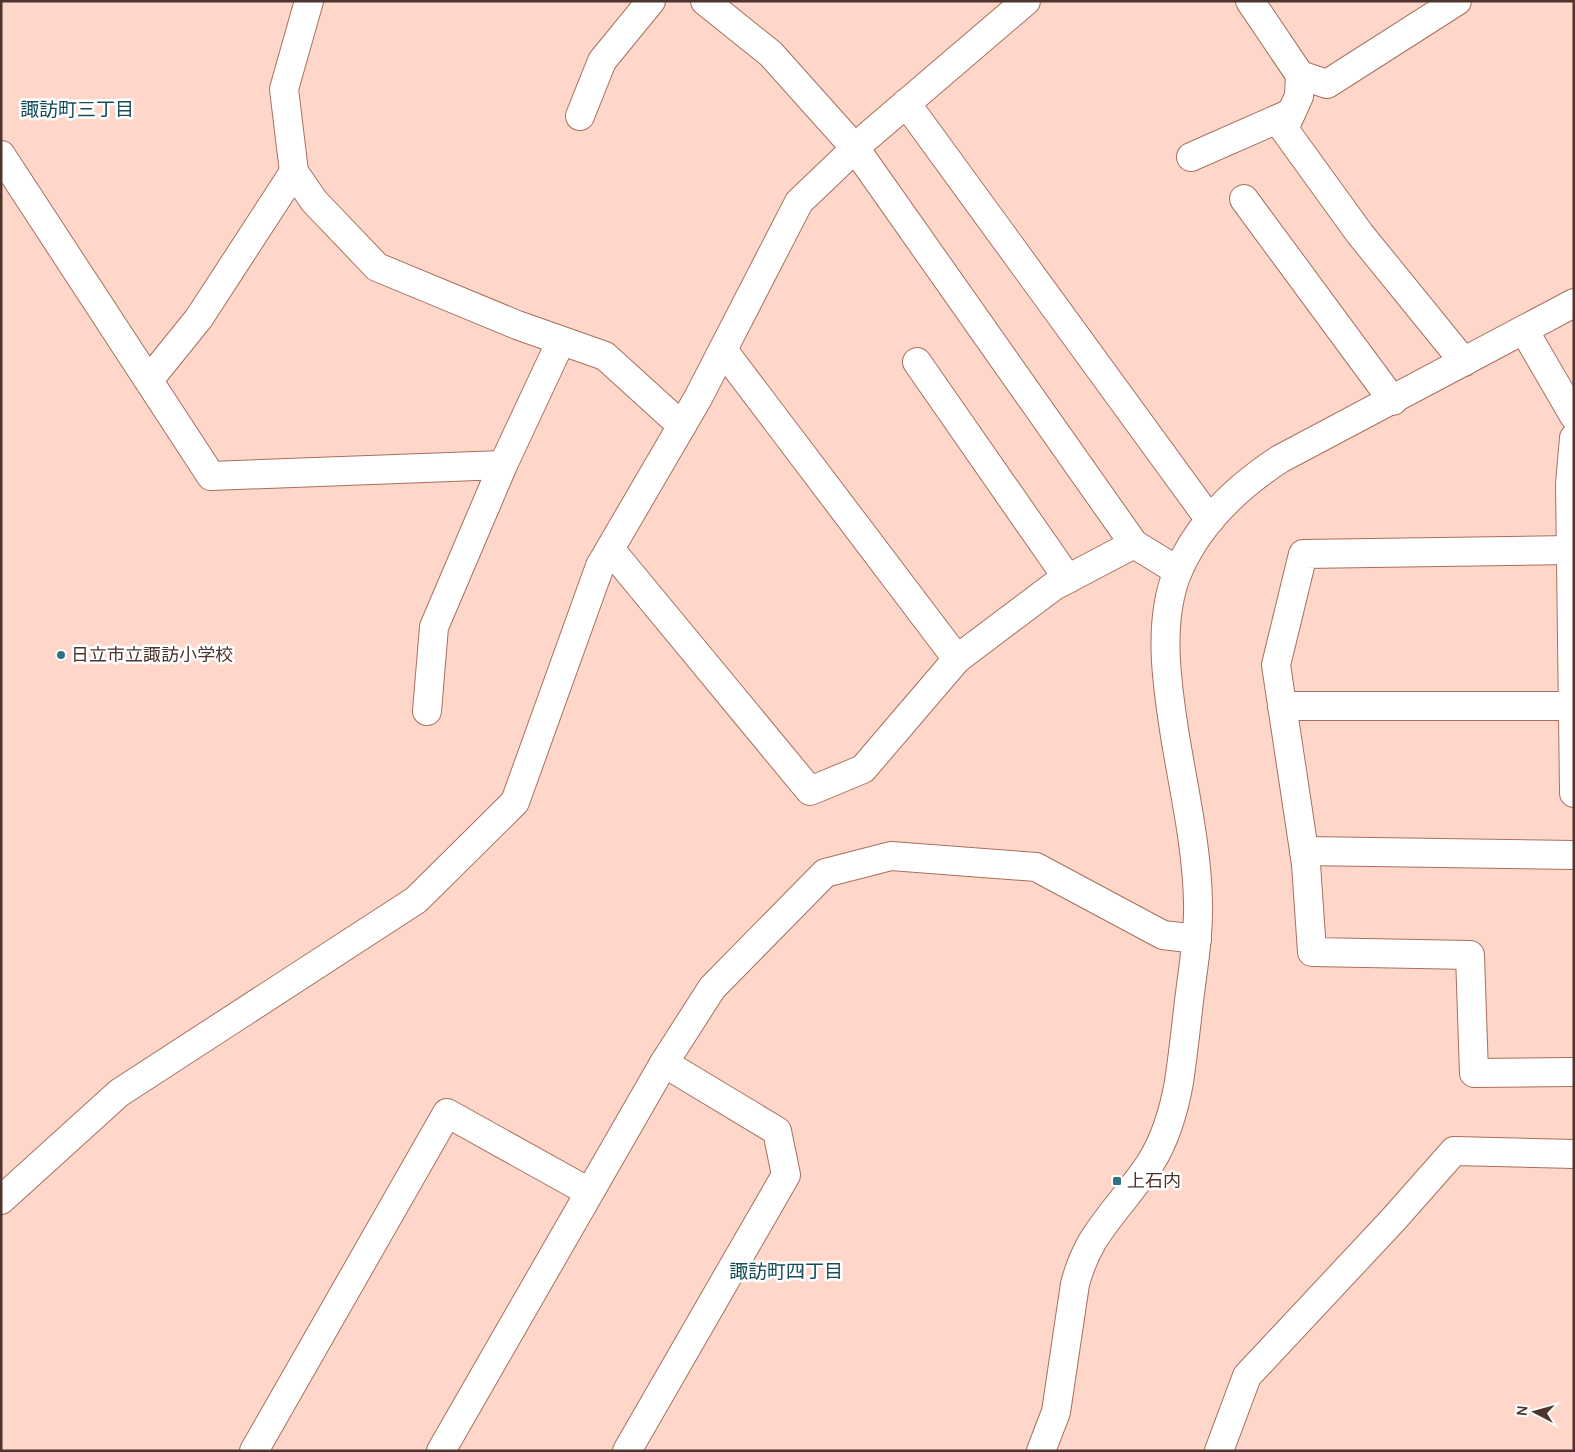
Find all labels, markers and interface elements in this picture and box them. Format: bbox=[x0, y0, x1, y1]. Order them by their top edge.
district label: 諏訪町三丁目 bbox=[20, 96, 134, 122]
place label: 日立市立諏訪小学校 bbox=[71, 642, 233, 666]
marker: 日立市立諏訪小学校 bbox=[55, 649, 67, 661]
place label: 上石内 bbox=[1127, 1168, 1181, 1192]
marker: 上石内 bbox=[1111, 1175, 1123, 1187]
district label: 諏訪町四丁目 bbox=[729, 1258, 843, 1284]
north arrow bbox=[1510, 1387, 1560, 1437]
text: N bbox=[1512, 1405, 1532, 1417]

